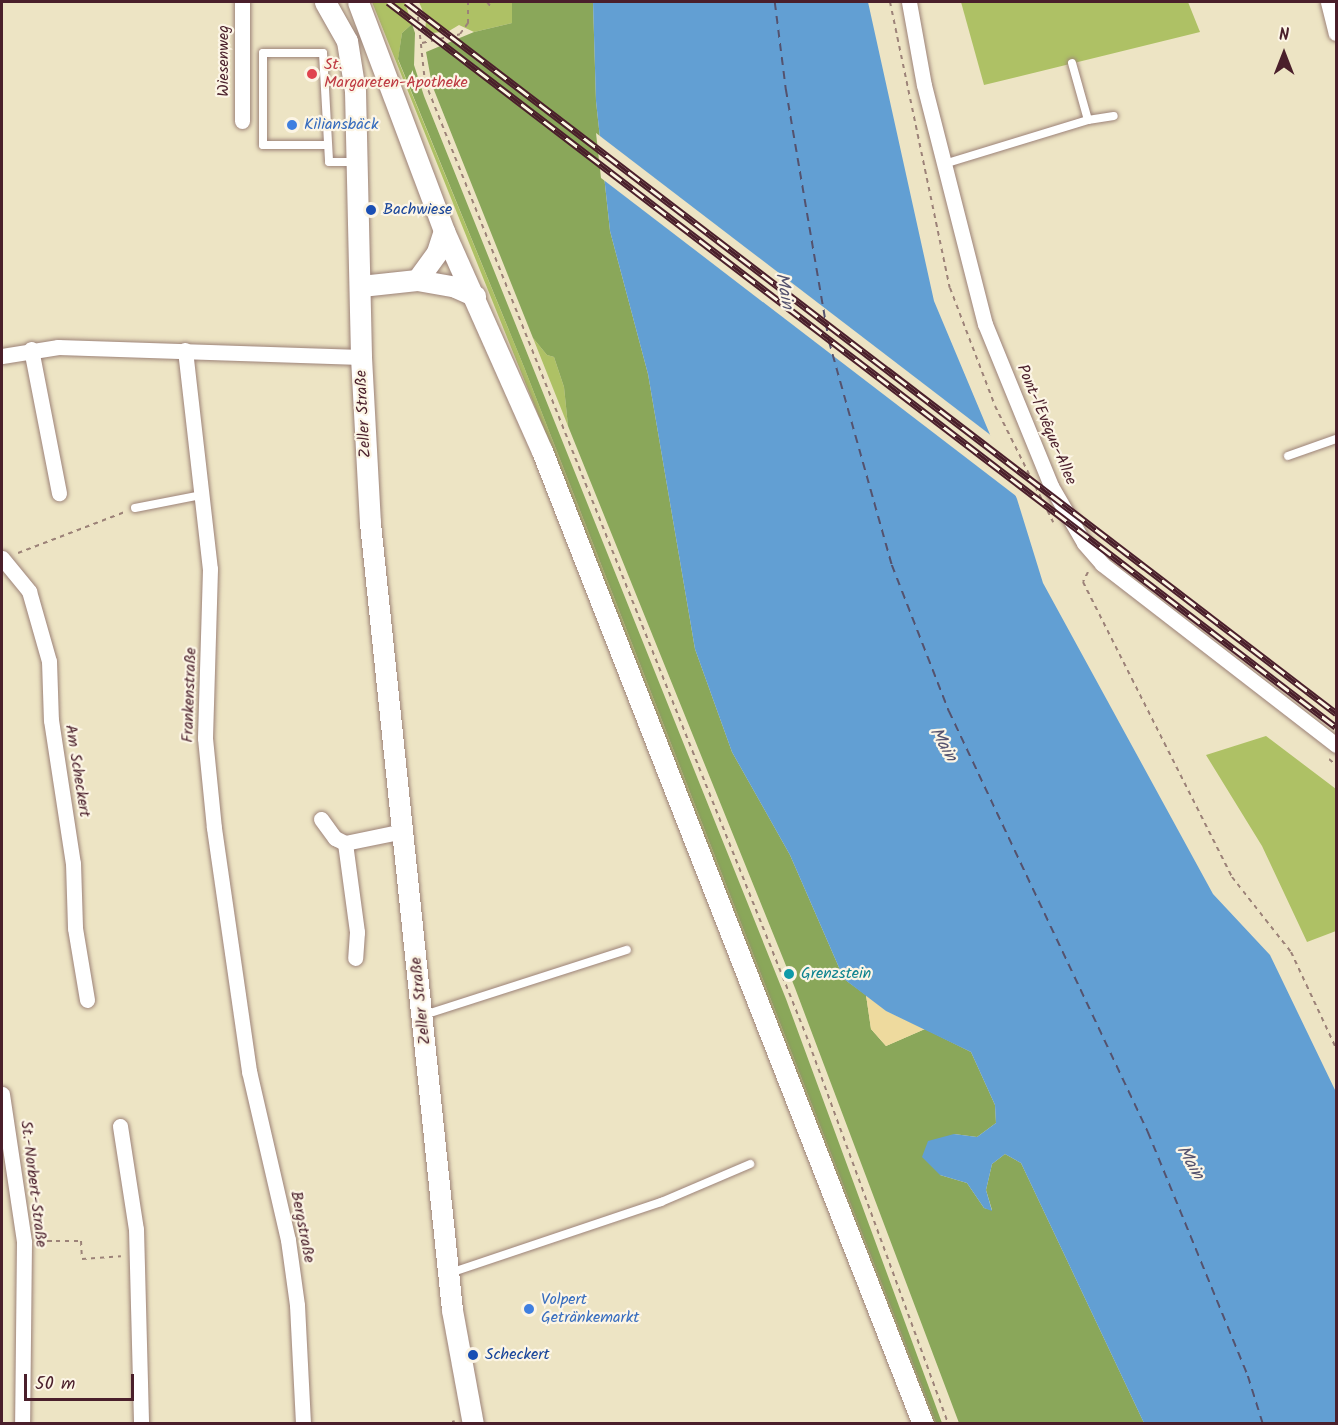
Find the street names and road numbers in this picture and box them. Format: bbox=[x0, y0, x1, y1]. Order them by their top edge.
street label: Wiesenweg bbox=[214, 25, 234, 97]
street label: Pont-l'Evêque-Allee bbox=[1012, 362, 1080, 488]
street label: Zeller Straße bbox=[352, 370, 376, 458]
street label: Frankenstraße bbox=[179, 647, 201, 743]
street label: Am Scheckert bbox=[60, 723, 94, 819]
street label: Zeller Straße bbox=[407, 956, 435, 1046]
street label: St.-Norbert-Straße bbox=[16, 1119, 50, 1249]
street label: Bergstraße bbox=[286, 1190, 318, 1264]

